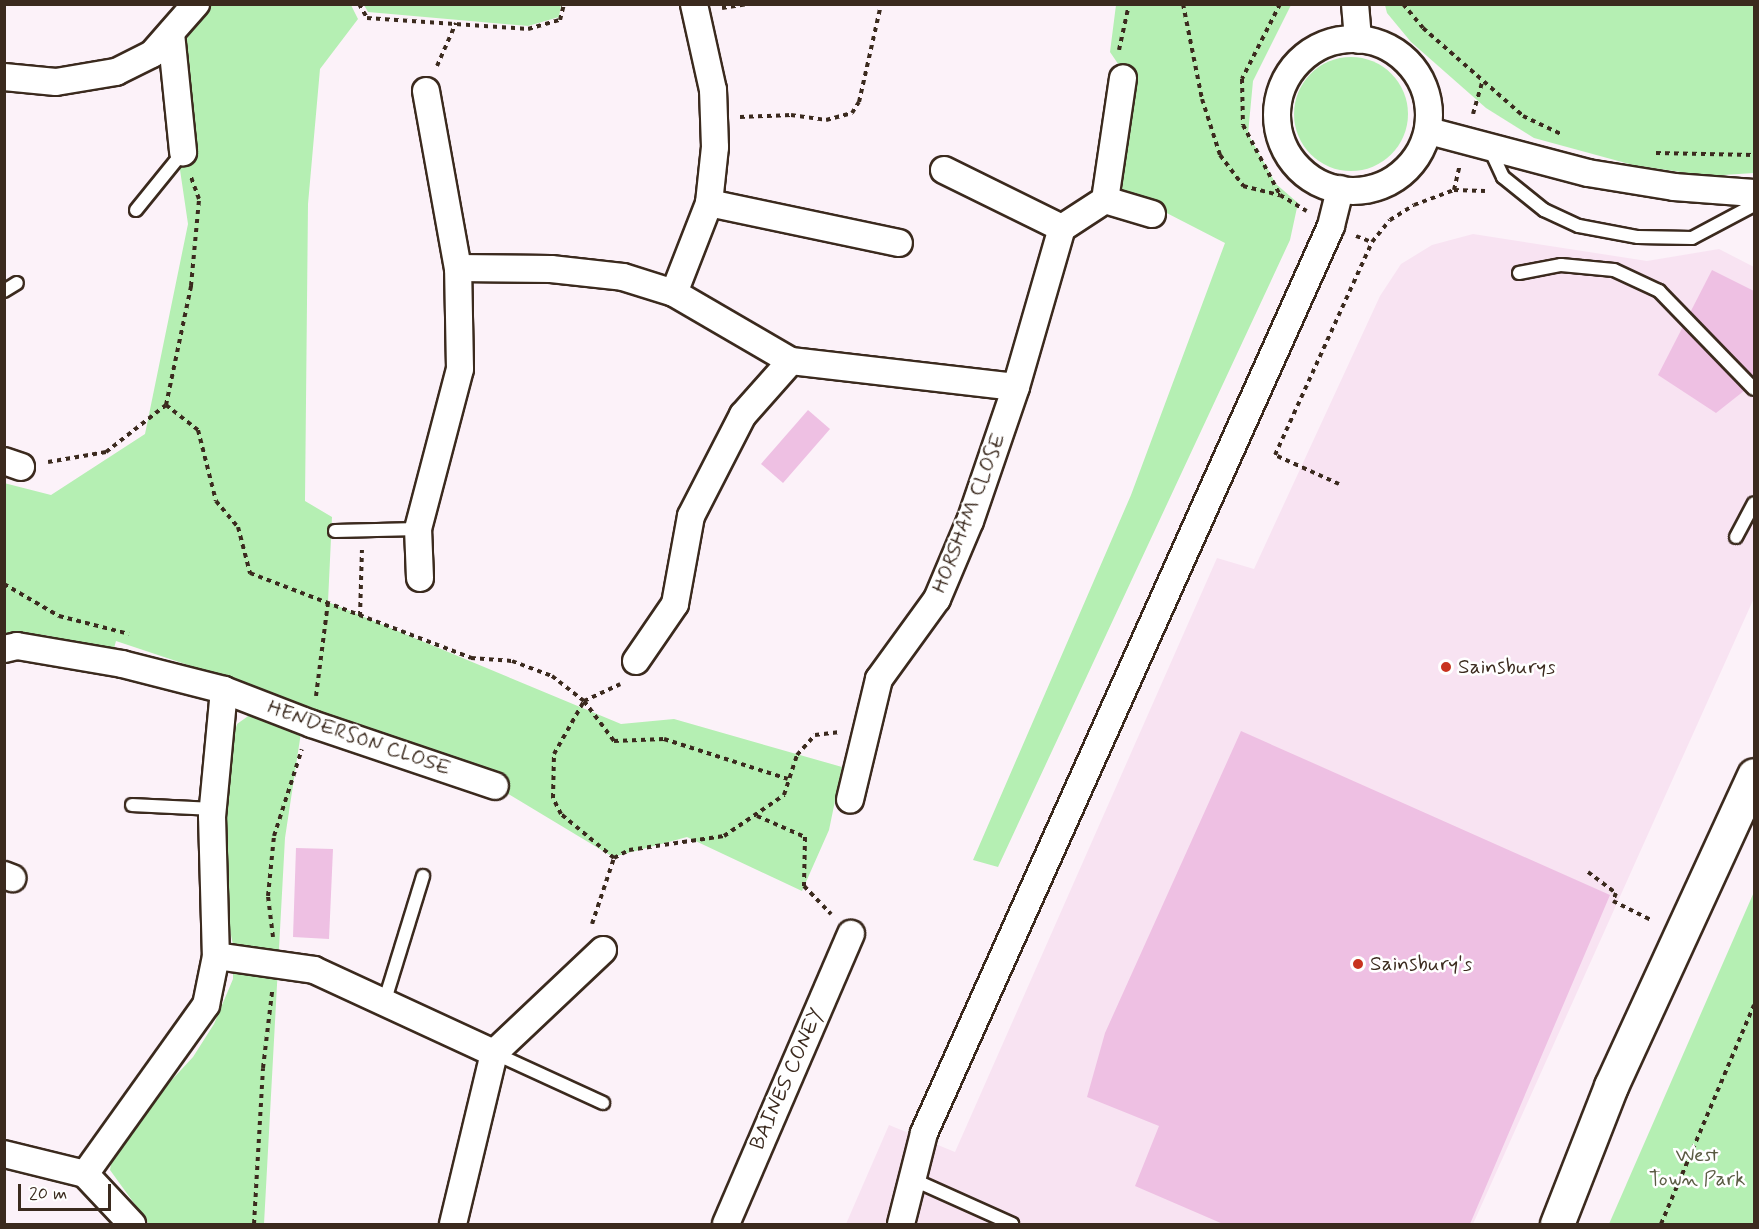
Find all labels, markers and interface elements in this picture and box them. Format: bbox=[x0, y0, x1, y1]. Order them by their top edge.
street label: HORSHAM CLOSE bbox=[927, 429, 1011, 597]
place label: Sainsburys bbox=[1458, 654, 1556, 680]
marker: Sainsburys bbox=[1439, 660, 1453, 674]
street label: HENDERSON CLOSE bbox=[264, 695, 454, 781]
place label: Sainsbury's bbox=[1370, 951, 1472, 977]
marker: Sainsbury's bbox=[1351, 957, 1365, 971]
street label: BAINES CONEY bbox=[745, 1004, 829, 1154]
park label: West Town Park bbox=[1649, 1142, 1745, 1192]
scale bar bbox=[21, 1172, 114, 1210]
text: 20 m bbox=[29, 1182, 67, 1206]

